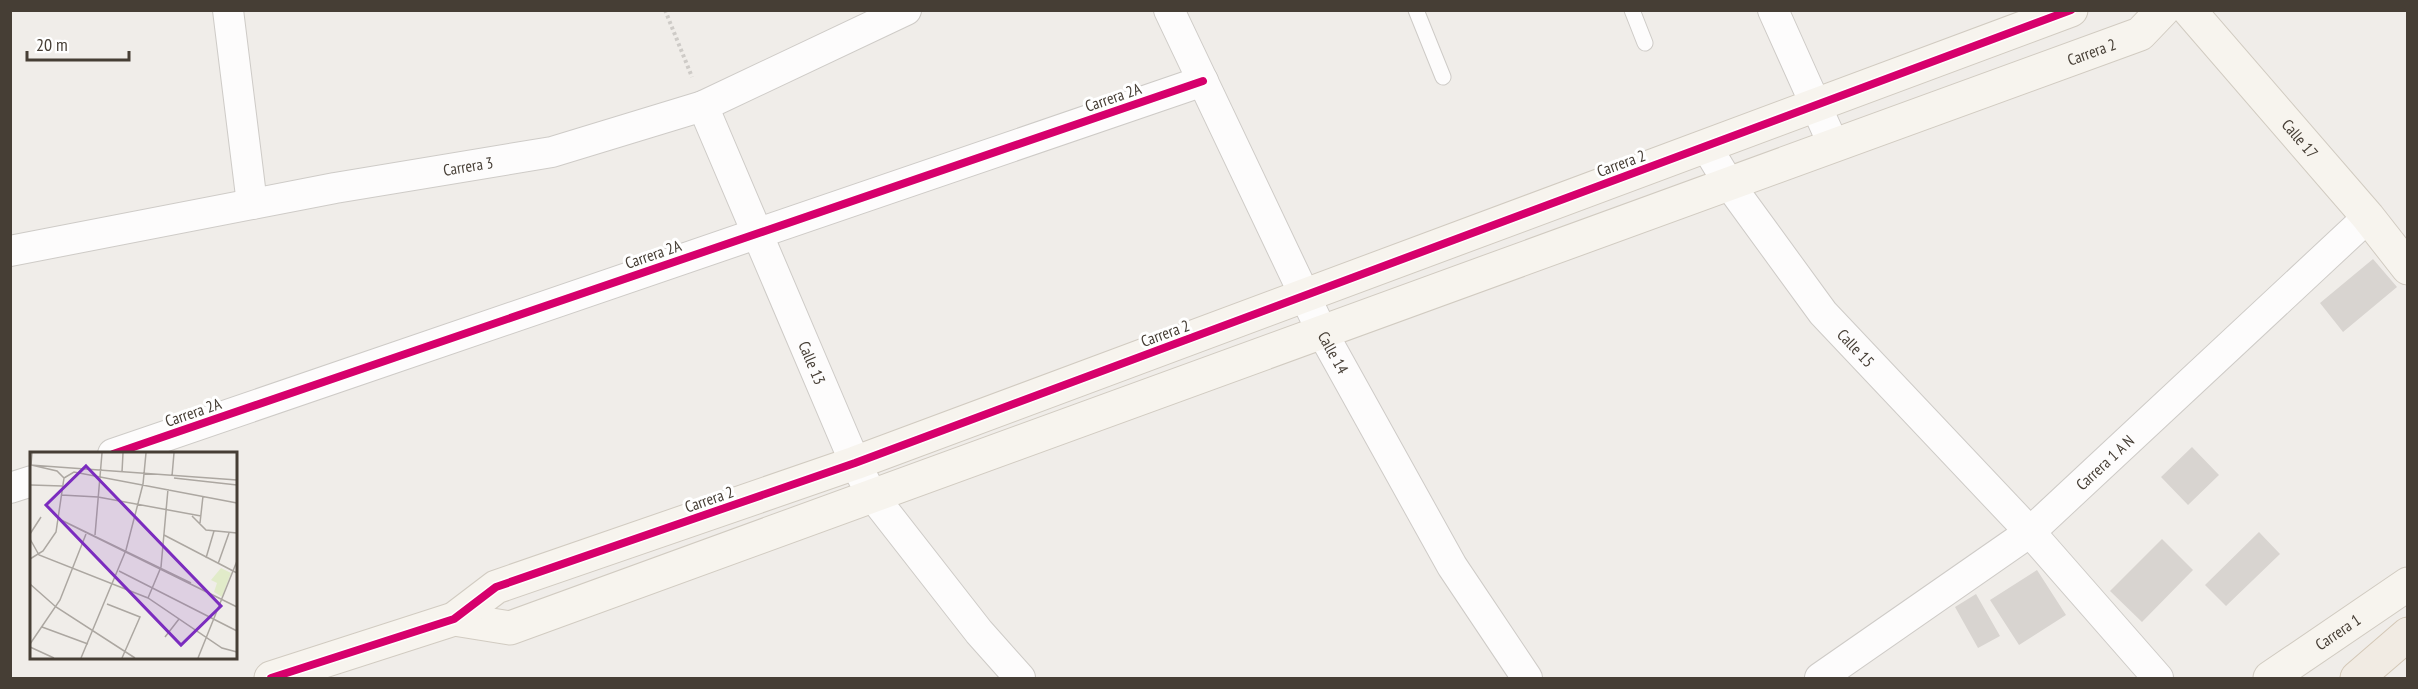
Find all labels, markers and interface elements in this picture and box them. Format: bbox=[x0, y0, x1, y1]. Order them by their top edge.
scale bar bbox=[27, 24, 129, 62]
text: 20 m bbox=[36, 33, 68, 56]
street label: Carrera 2 bbox=[2064, 34, 2119, 70]
street label: Carrera 2A bbox=[1082, 78, 1144, 116]
street label: Calle 17 bbox=[2278, 115, 2323, 162]
street label: Carrera 2 bbox=[1594, 145, 1648, 181]
street label: Carrera 3 bbox=[442, 152, 495, 180]
street label: Carrera 2A bbox=[622, 235, 684, 273]
street label: Carrera 2 bbox=[1138, 315, 1192, 351]
street label: Calle 15 bbox=[1833, 324, 1879, 371]
street label: Calle 14 bbox=[1314, 328, 1353, 377]
street label: Calle 13 bbox=[794, 338, 830, 388]
street label: Carrera 2A bbox=[162, 393, 224, 431]
street label: Carrera 1 A N bbox=[2072, 430, 2138, 494]
inset map bbox=[30, 452, 237, 659]
street label: Carrera 2 bbox=[682, 481, 736, 517]
street label: Carrera 1 bbox=[2311, 609, 2364, 654]

